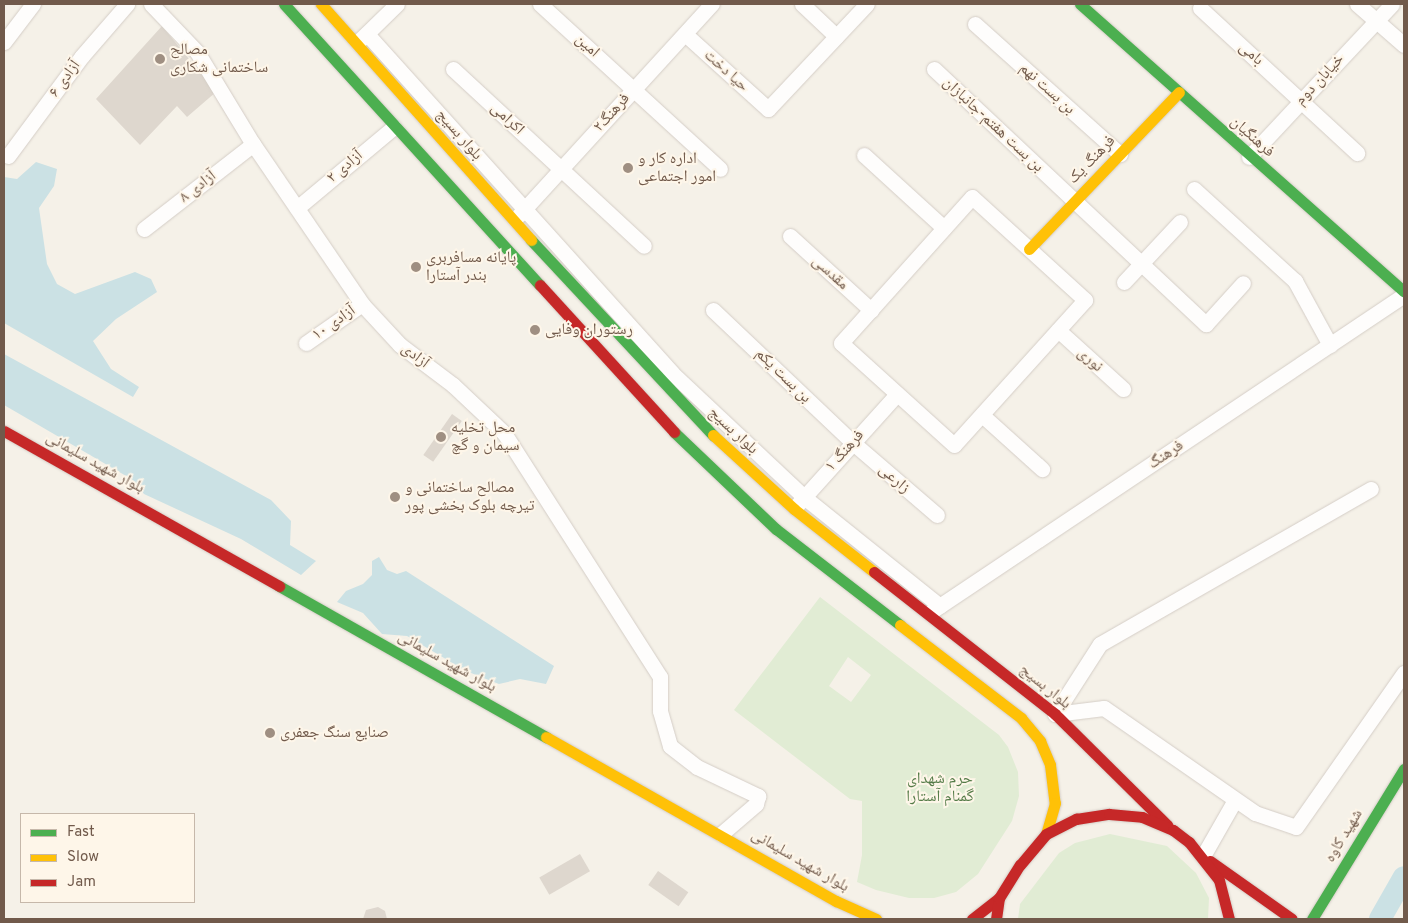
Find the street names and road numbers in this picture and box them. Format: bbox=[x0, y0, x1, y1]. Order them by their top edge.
street label: امین bbox=[571, 30, 603, 62]
street label: بامی bbox=[1235, 38, 1267, 70]
street label: حیا دخت bbox=[700, 46, 752, 96]
street label: خیابان دوم bbox=[1291, 50, 1349, 110]
street label: آزادی ۶ bbox=[45, 57, 85, 101]
street label: بن بست نهم bbox=[1015, 59, 1079, 119]
street label: بن بست هفتم-جانبازان bbox=[939, 73, 1047, 177]
street label: فرهنگ۲ bbox=[590, 90, 634, 136]
street label: اکرامی bbox=[486, 99, 528, 139]
street label: بلوار بسیج bbox=[432, 106, 486, 164]
street label: فرهنگیان bbox=[1226, 112, 1278, 162]
street label: فرهنگ یک bbox=[1064, 132, 1120, 188]
street label: آزادی ۲ bbox=[323, 146, 367, 188]
street label: آزادی ۸ bbox=[176, 167, 220, 207]
street label: مقدسی bbox=[808, 252, 852, 294]
street label: آزادی ۱۰ bbox=[309, 301, 359, 345]
street label: آزادی bbox=[397, 339, 433, 373]
street label: نوری bbox=[1073, 344, 1107, 376]
street label: بن بست یکم bbox=[751, 345, 815, 407]
street label: بلوار بسیج bbox=[704, 403, 762, 459]
street label: فرهنگ ۱ bbox=[821, 426, 869, 476]
street label: بلوار شهید سلیمانی bbox=[42, 428, 148, 498]
street label: فرهنگ bbox=[1145, 436, 1187, 474]
street label: زارعی bbox=[874, 460, 914, 498]
street label: بلوار شهید سلیمانی bbox=[394, 627, 500, 697]
street label: بلوار بسیج bbox=[1015, 660, 1075, 714]
street label: شهید کاوه bbox=[1321, 806, 1367, 866]
street label: بلوار شهید سلیمانی bbox=[748, 825, 852, 897]

